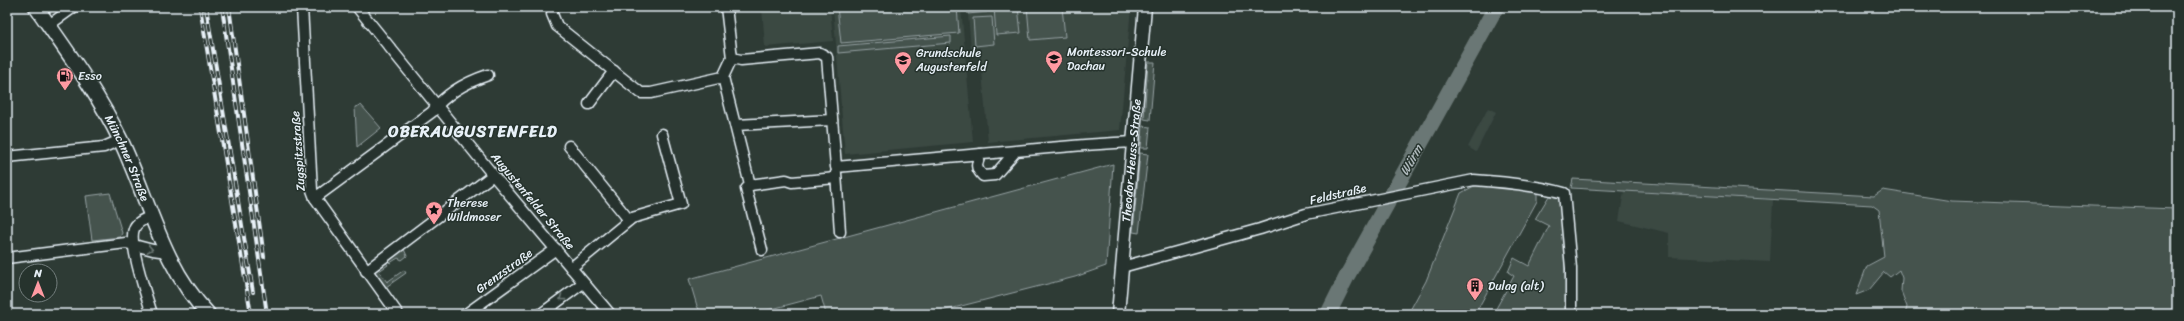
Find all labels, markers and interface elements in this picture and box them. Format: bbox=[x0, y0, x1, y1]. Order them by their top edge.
place label: Montessori-Schule Dachau bbox=[1067, 41, 1167, 77]
place label: Grundschule Augustenfeld bbox=[915, 42, 988, 78]
school or university icon: Montessori-Schule Dachau bbox=[1044, 49, 1064, 74]
school or university icon: Grundschule Augustenfeld bbox=[893, 50, 913, 75]
place label: Esso bbox=[78, 65, 102, 87]
fuel station icon: Esso bbox=[55, 66, 75, 91]
street label: Theodor-Heuss-Straße bbox=[1115, 98, 1148, 223]
street label: Münchner Straße bbox=[98, 110, 156, 205]
street label: Zugspitzstraße bbox=[284, 110, 312, 192]
district label: OBERAUGUSTENFELD bbox=[387, 117, 558, 146]
water label: Würm bbox=[1393, 139, 1429, 180]
street label: Augustenfelder Straße bbox=[485, 146, 581, 255]
street label: Feldstraße bbox=[1307, 177, 1369, 211]
place label: Therese Wildmoser bbox=[447, 192, 502, 228]
place icon: Therese Wildmoser bbox=[424, 200, 444, 225]
street label: Grenzstraße bbox=[471, 242, 538, 299]
one-way arrow bbox=[147, 245, 153, 253]
north arrow bbox=[18, 263, 58, 303]
text: N bbox=[33, 264, 42, 283]
place label: Dulag (alt) bbox=[1488, 275, 1544, 297]
building icon: Dulag (alt) bbox=[1465, 276, 1485, 301]
one-way arrow bbox=[560, 294, 567, 301]

